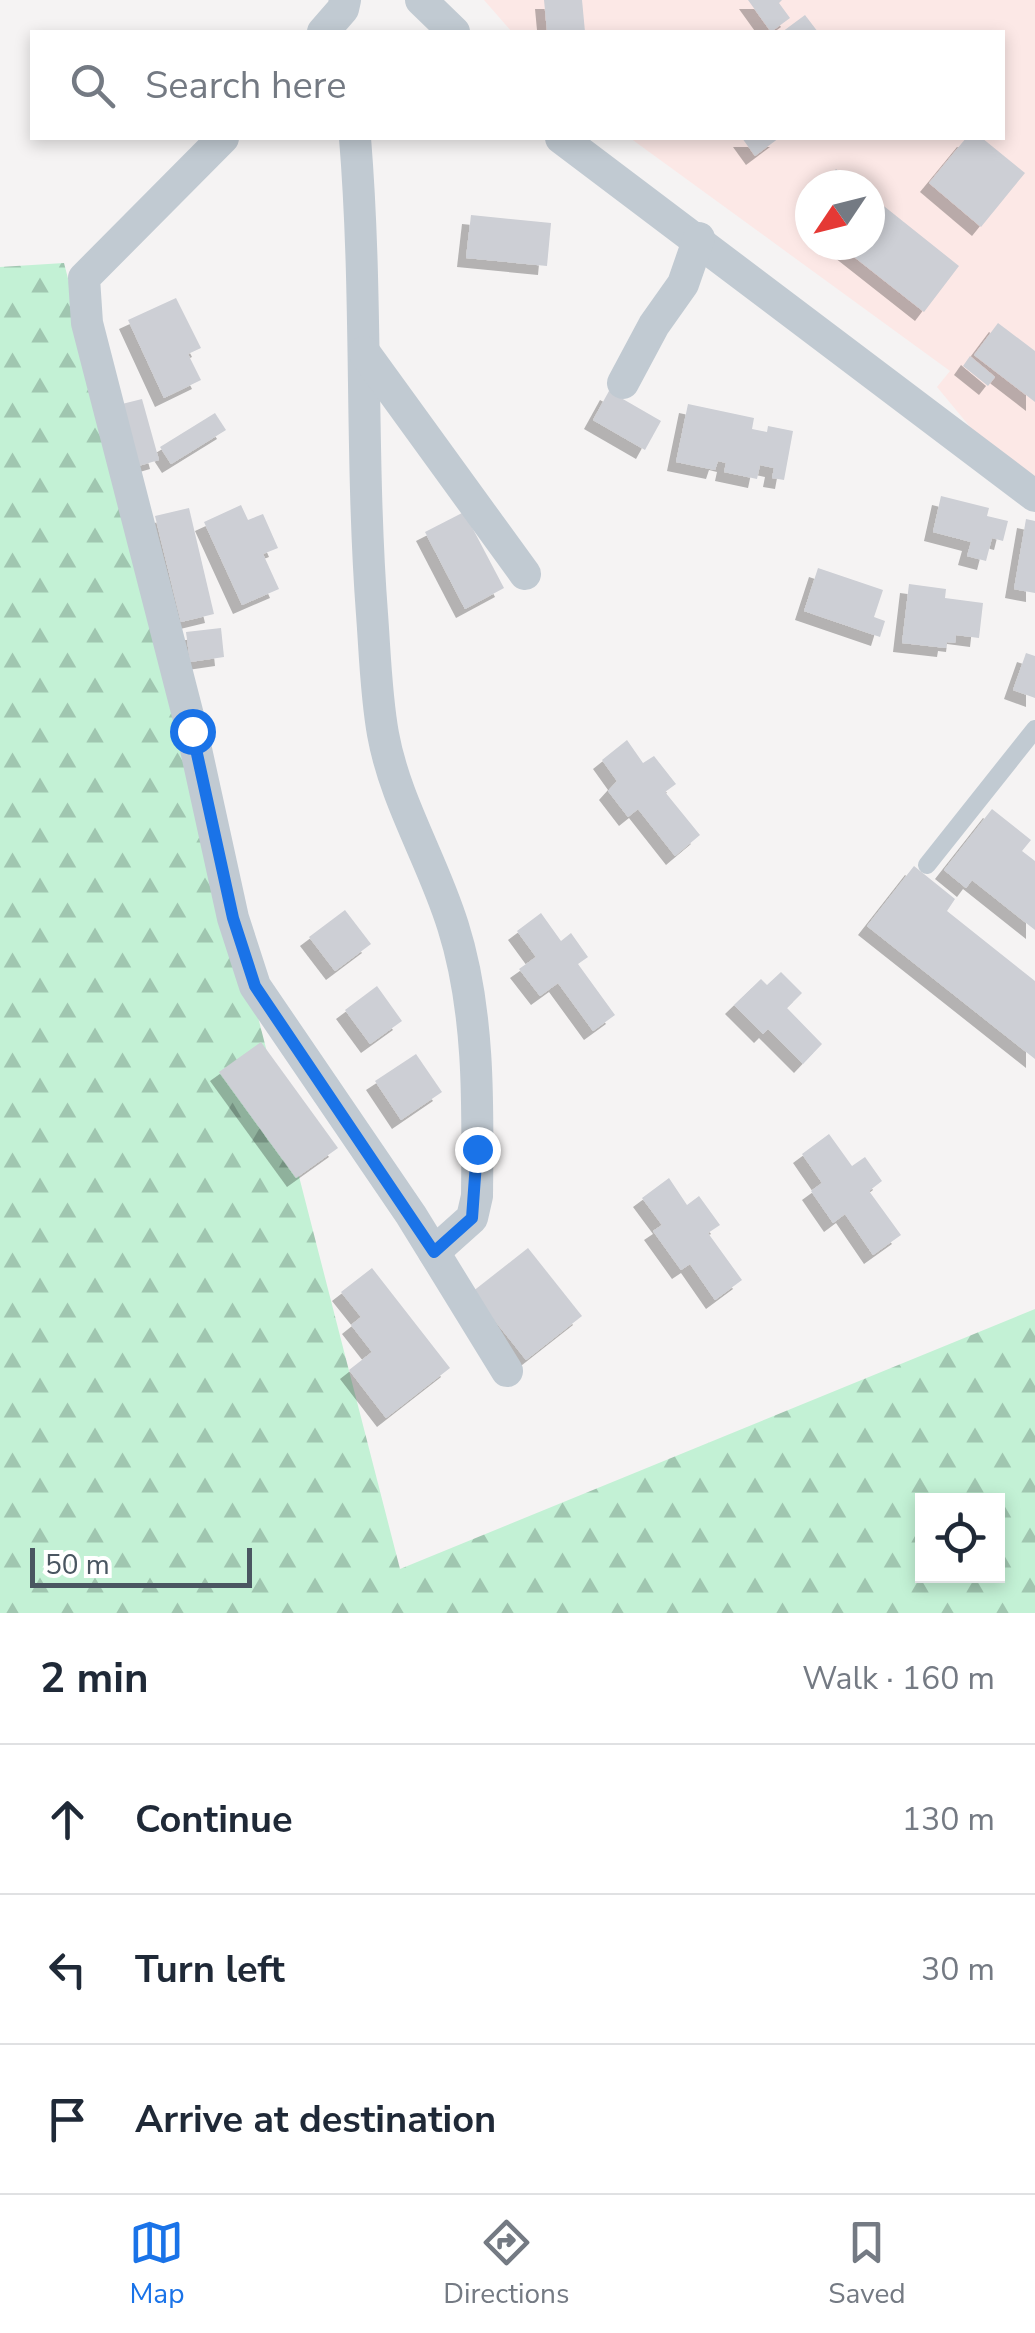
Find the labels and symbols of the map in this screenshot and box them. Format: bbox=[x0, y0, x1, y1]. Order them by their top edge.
north arrow bbox=[795, 170, 885, 260]
route start bbox=[170, 709, 216, 755]
route end bbox=[455, 1127, 501, 1173]
scale bar bbox=[30, 1543, 252, 1588]

